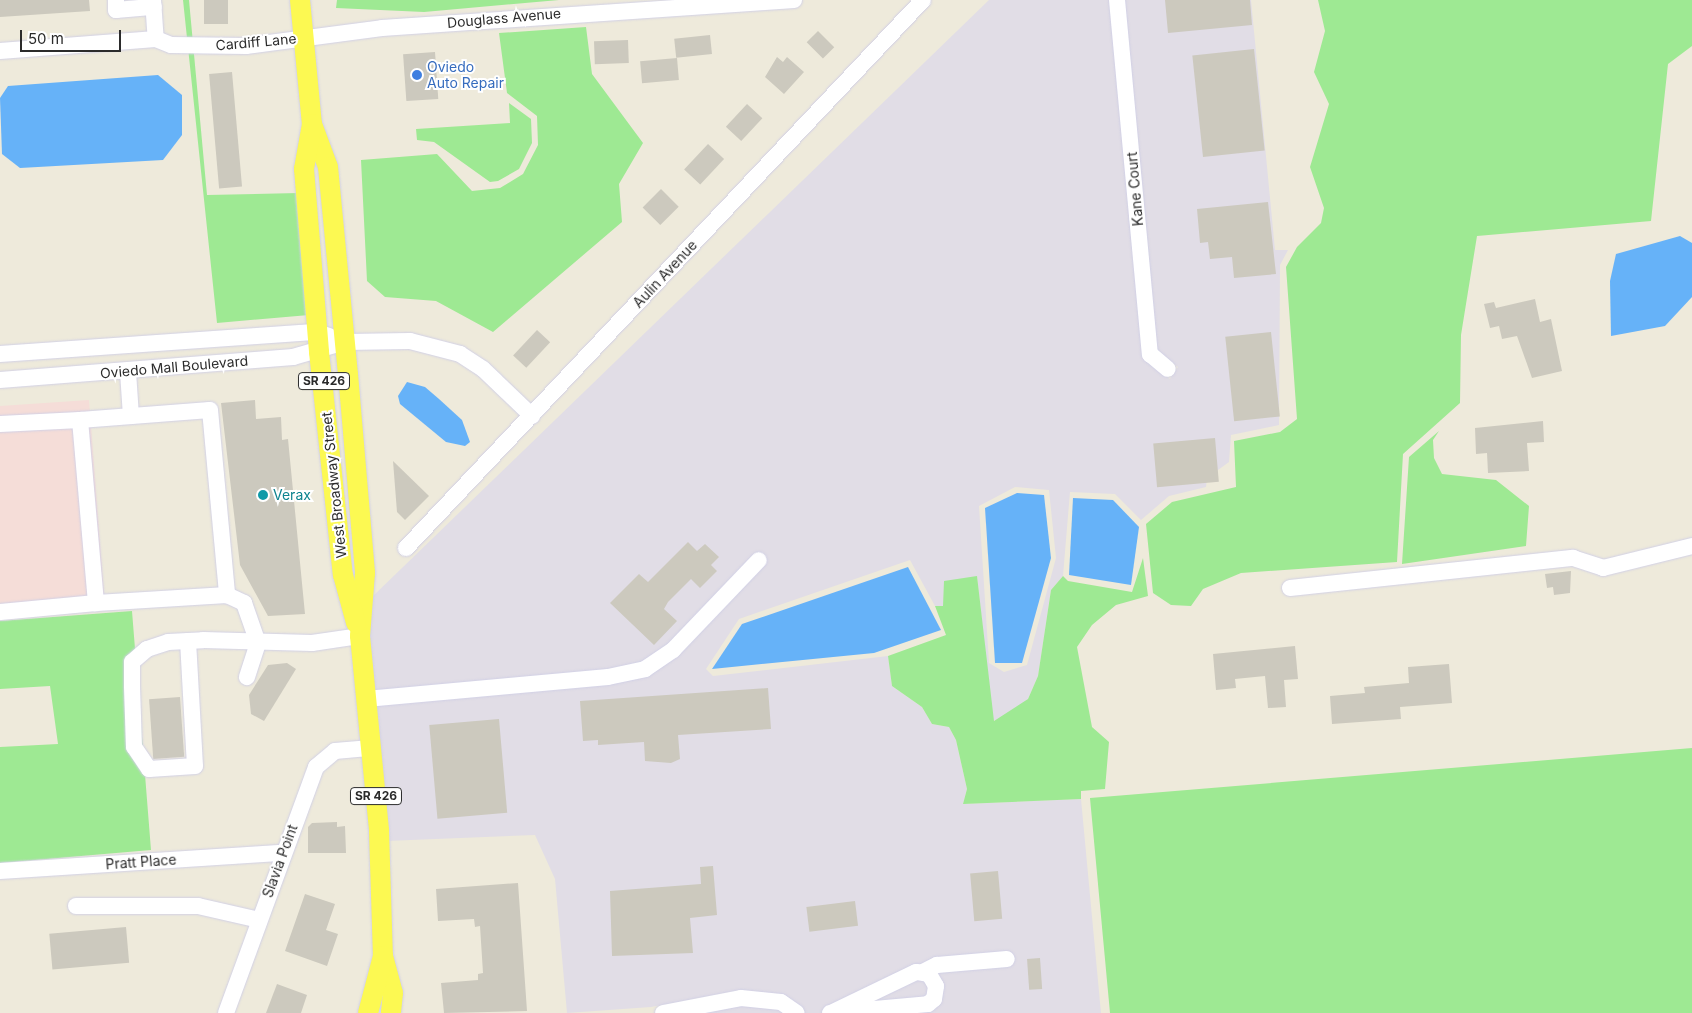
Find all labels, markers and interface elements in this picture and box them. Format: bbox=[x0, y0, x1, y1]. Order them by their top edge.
street label: Douglass Avenue bbox=[446, 5, 562, 31]
scale bar bbox=[22, 20, 124, 52]
text: 50 m bbox=[28, 29, 64, 48]
street label: Cardiff Lane bbox=[215, 30, 297, 54]
place label: Oviedo Auto Repair bbox=[427, 59, 504, 92]
marker: Oviedo Auto Repair bbox=[411, 69, 423, 81]
street label: Kane Court bbox=[1123, 151, 1147, 227]
street label: Aulin Avenue bbox=[629, 237, 701, 311]
street label: Oviedo Mall Boulevard bbox=[99, 352, 249, 382]
road number: SR 426 bbox=[298, 372, 350, 391]
street label: West Broadway Street bbox=[318, 411, 350, 559]
place label: Verax bbox=[273, 487, 311, 503]
marker: Verax bbox=[257, 489, 269, 501]
road number: SR 426 bbox=[350, 786, 402, 806]
street label: Slavia Point bbox=[259, 822, 301, 900]
street label: Pratt Place bbox=[105, 851, 177, 873]

